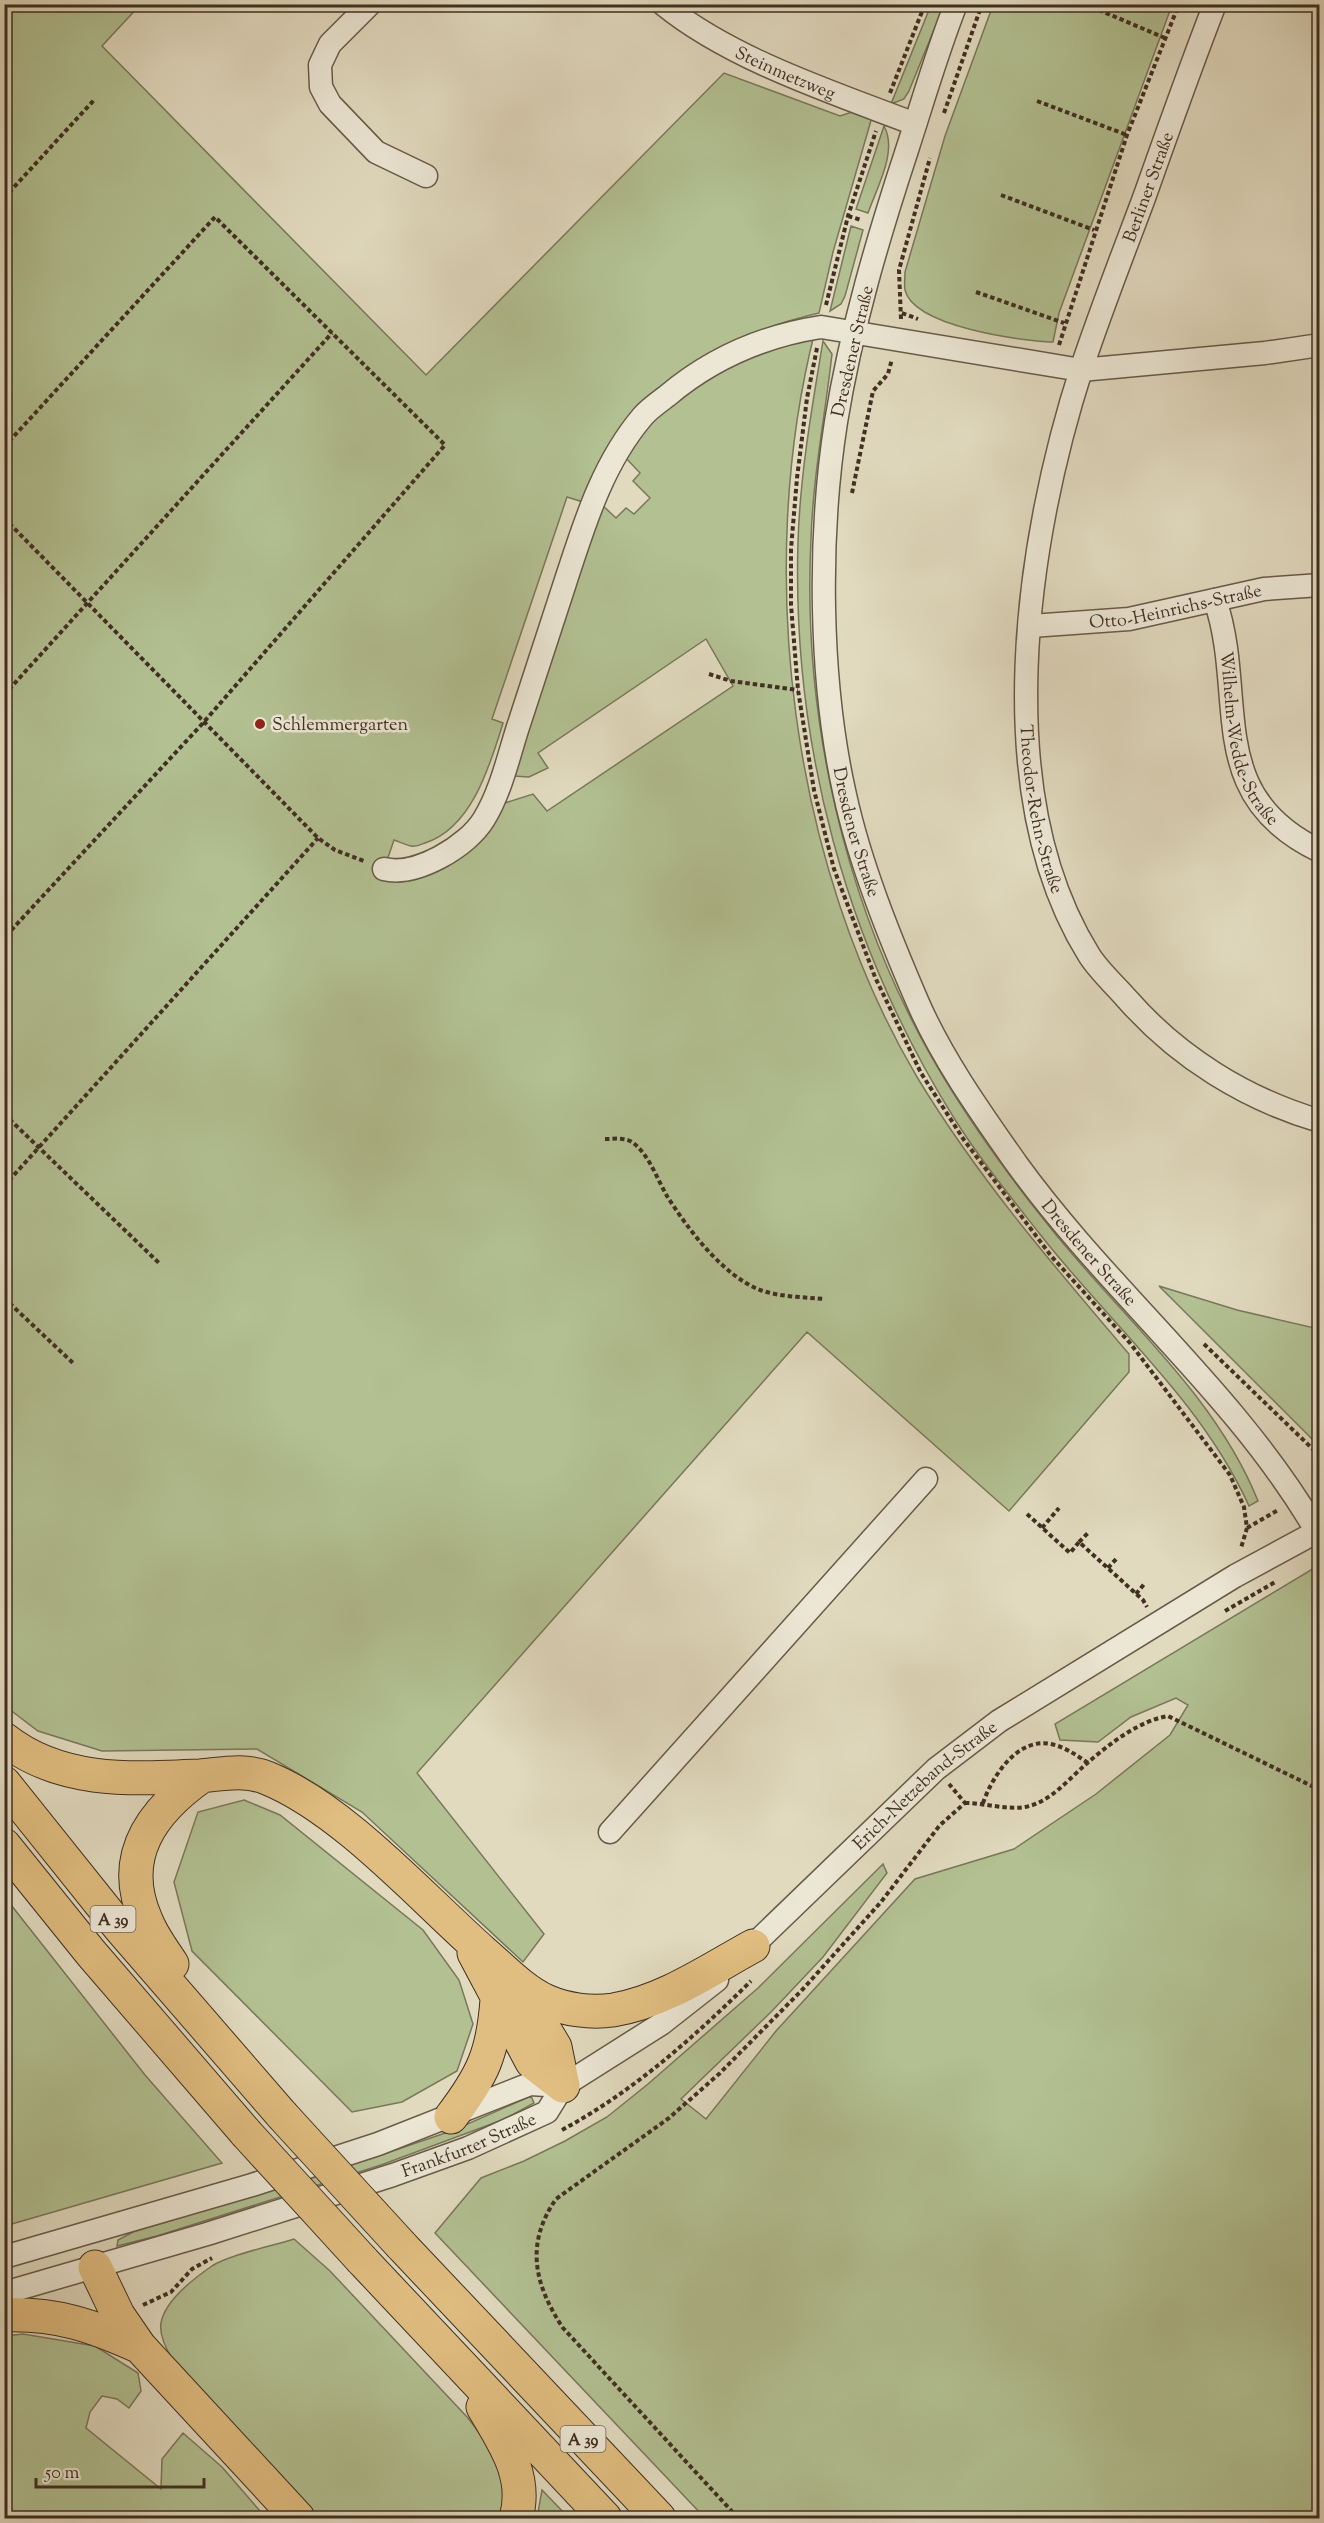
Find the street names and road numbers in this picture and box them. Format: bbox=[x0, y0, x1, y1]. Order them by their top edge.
street label: Steinmetzweg bbox=[730, 41, 839, 108]
street label: Berliner Straße bbox=[1118, 129, 1182, 247]
street label: Dresdener Straße bbox=[826, 283, 882, 420]
street label: Otto-Heinrichs-Straße bbox=[1088, 579, 1264, 637]
street label: Wilhelm-Wedde-Straße bbox=[1212, 650, 1284, 833]
street label: Theodor-Rehn-Straße bbox=[1012, 724, 1069, 898]
street label: Dresdener Straße bbox=[825, 765, 885, 901]
street label: Dresdener Straße bbox=[1034, 1195, 1142, 1313]
street label: Erich-Netzeband-Straße bbox=[848, 1716, 1004, 1857]
road number: A 39 bbox=[90, 1906, 136, 1932]
street label: Frankfurter Straße bbox=[398, 2108, 541, 2186]
road number: A 39 bbox=[560, 2426, 606, 2452]

